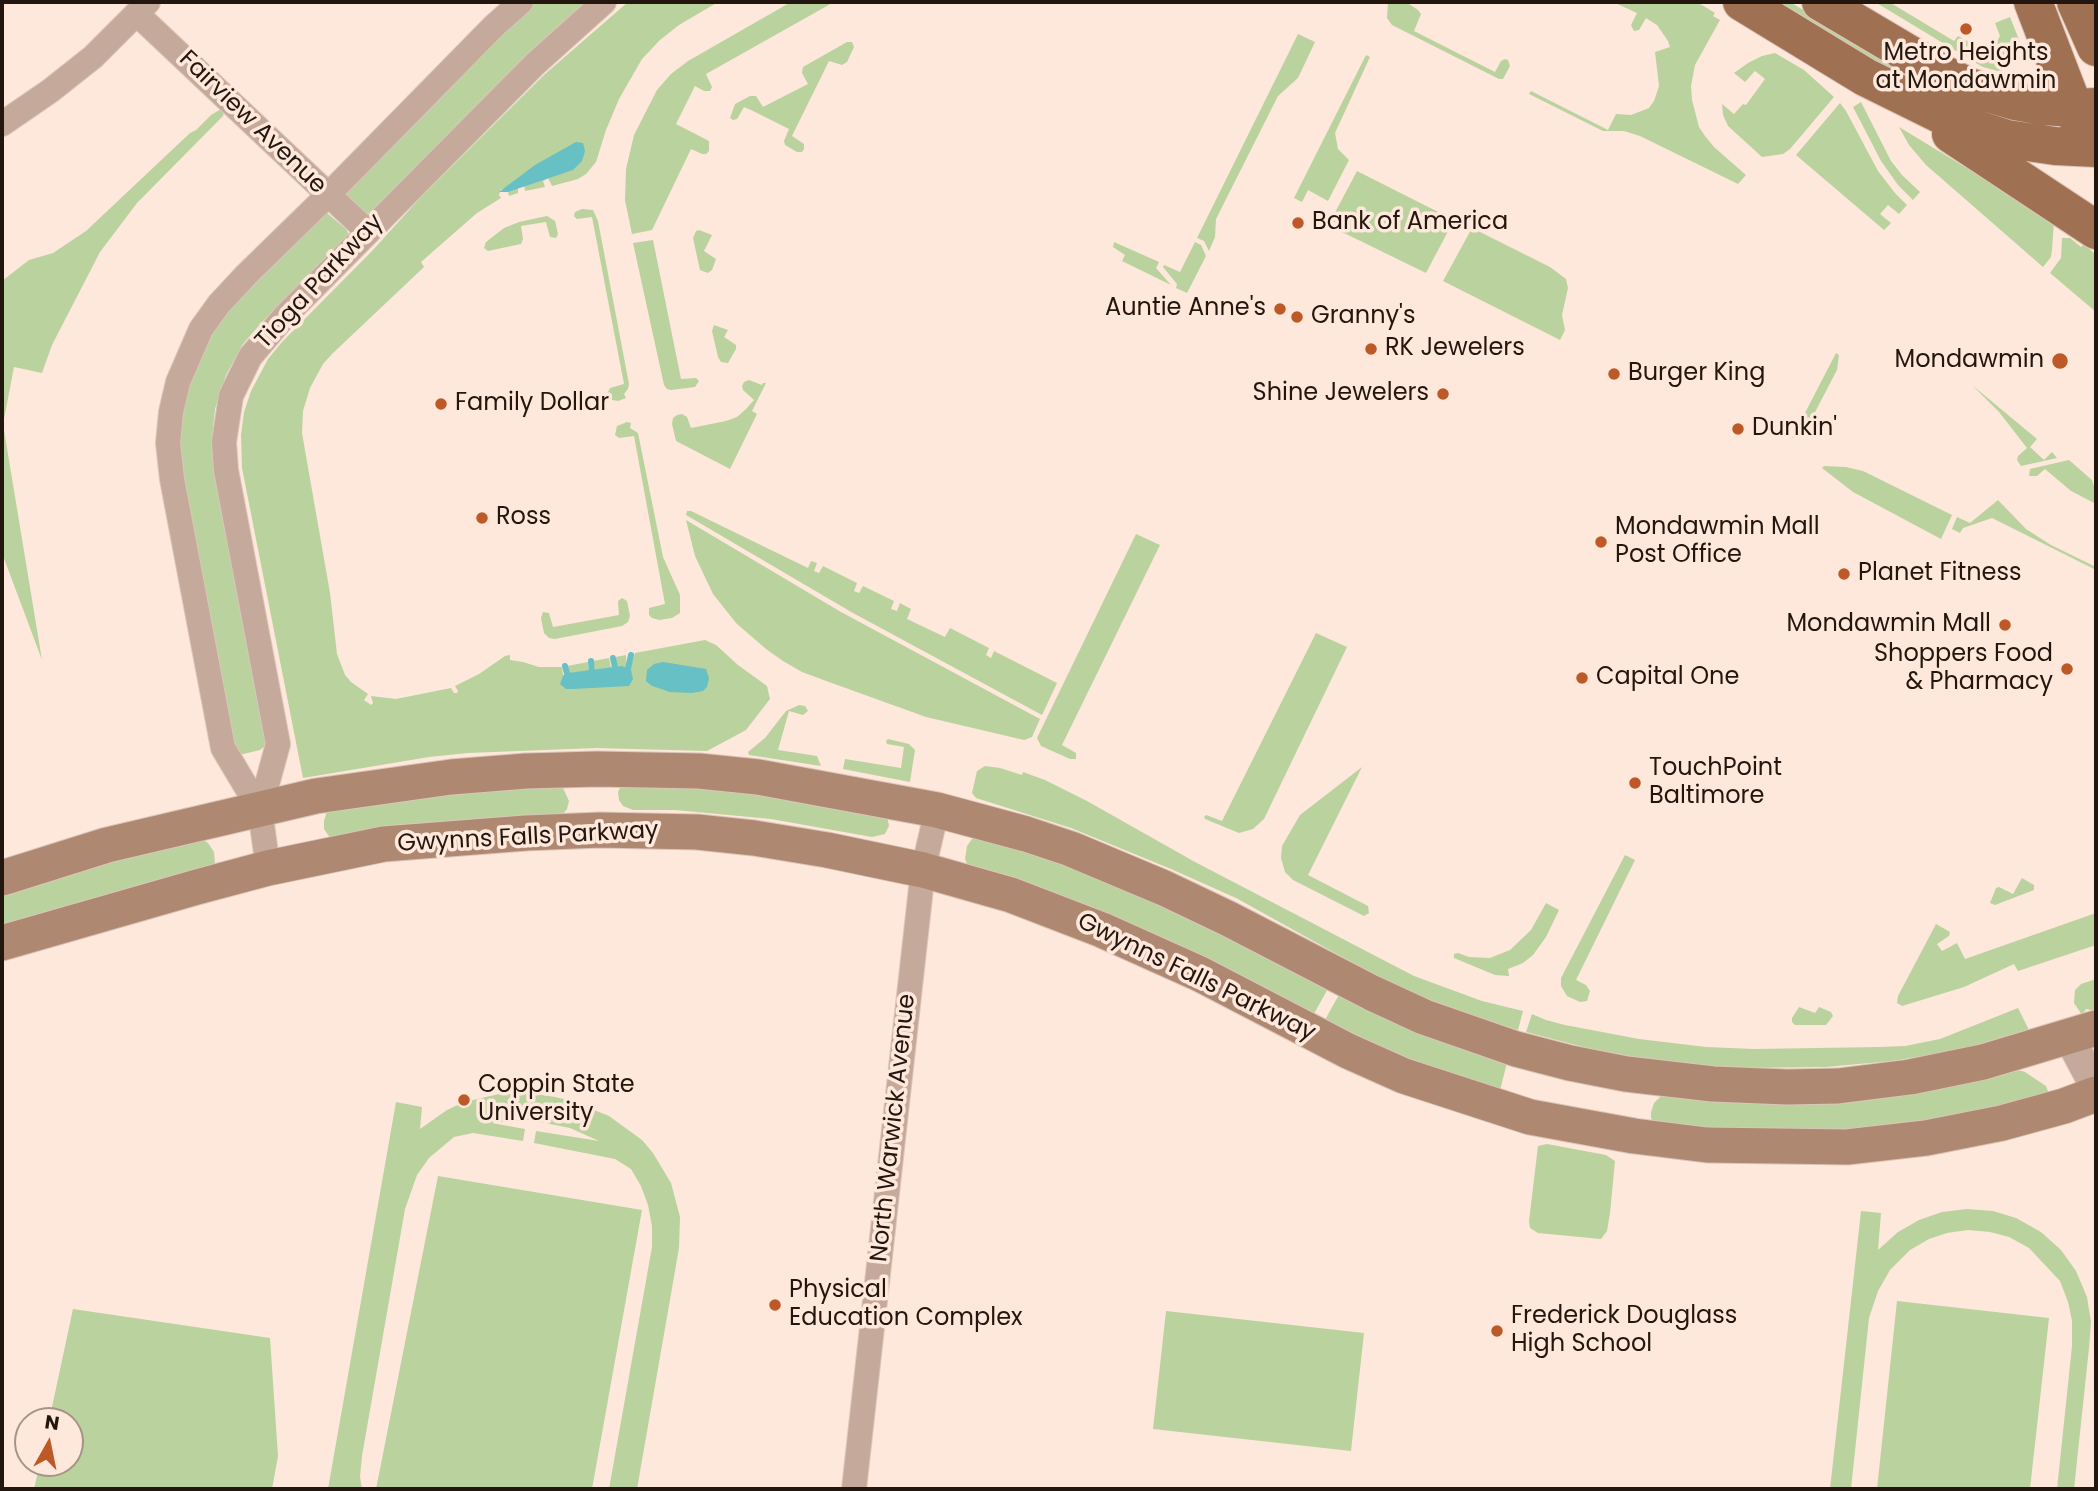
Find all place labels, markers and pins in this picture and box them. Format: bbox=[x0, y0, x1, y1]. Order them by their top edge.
marker: Metro Heights at Mondawmin bbox=[1958, 21, 1974, 37]
place label: Metro Heights at Mondawmin bbox=[1876, 40, 2056, 96]
place label: Bank of America bbox=[1312, 209, 1508, 237]
marker: Bank of America bbox=[1290, 215, 1306, 231]
place label: Auntie Anne's bbox=[1105, 295, 1266, 323]
marker: Auntie Anne's bbox=[1272, 301, 1288, 317]
place label: Granny's bbox=[1311, 303, 1415, 331]
marker: Granny's bbox=[1289, 309, 1305, 325]
place label: RK Jewelers bbox=[1385, 335, 1525, 363]
marker: RK Jewelers bbox=[1363, 341, 1379, 357]
place label: Mondawmin bbox=[1895, 347, 2044, 375]
marker: Mondawmin bbox=[2050, 351, 2070, 371]
place label: Burger King bbox=[1628, 360, 1765, 388]
marker: Burger King bbox=[1606, 366, 1622, 382]
place label: Shine Jewelers bbox=[1253, 380, 1429, 408]
marker: Shine Jewelers bbox=[1435, 386, 1451, 402]
place label: Family Dollar bbox=[455, 390, 609, 418]
marker: Family Dollar bbox=[433, 396, 449, 412]
place label: Dunkin' bbox=[1752, 415, 1837, 443]
marker: Dunkin' bbox=[1730, 421, 1746, 437]
place label: Ross bbox=[496, 504, 551, 532]
marker: Ross bbox=[474, 510, 490, 526]
place label: Mondawmin Mall Post Office bbox=[1615, 514, 1820, 570]
marker: Mondawmin Mall Post Office bbox=[1593, 534, 1609, 550]
place label: Planet Fitness bbox=[1858, 560, 2021, 588]
marker: Planet Fitness bbox=[1836, 566, 1852, 582]
place label: Mondawmin Mall bbox=[1786, 611, 1991, 639]
marker: Mondawmin Mall bbox=[1997, 617, 2013, 633]
place label: Shoppers Food & Pharmacy bbox=[1874, 641, 2053, 697]
marker: Shoppers Food & Pharmacy bbox=[2059, 661, 2075, 677]
place label: Capital One bbox=[1596, 664, 1739, 692]
marker: Capital One bbox=[1574, 670, 1590, 686]
place label: TouchPoint Baltimore bbox=[1649, 755, 1782, 811]
marker: TouchPoint Baltimore bbox=[1627, 775, 1643, 791]
place label: Coppin State University bbox=[478, 1072, 635, 1128]
marker: Coppin State University bbox=[456, 1092, 472, 1108]
place label: Physical Education Complex bbox=[789, 1277, 1023, 1333]
marker: Physical Education Complex bbox=[767, 1297, 783, 1313]
place label: Frederick Douglass High School bbox=[1511, 1303, 1737, 1359]
marker: Frederick Douglass High School bbox=[1489, 1323, 1505, 1339]

